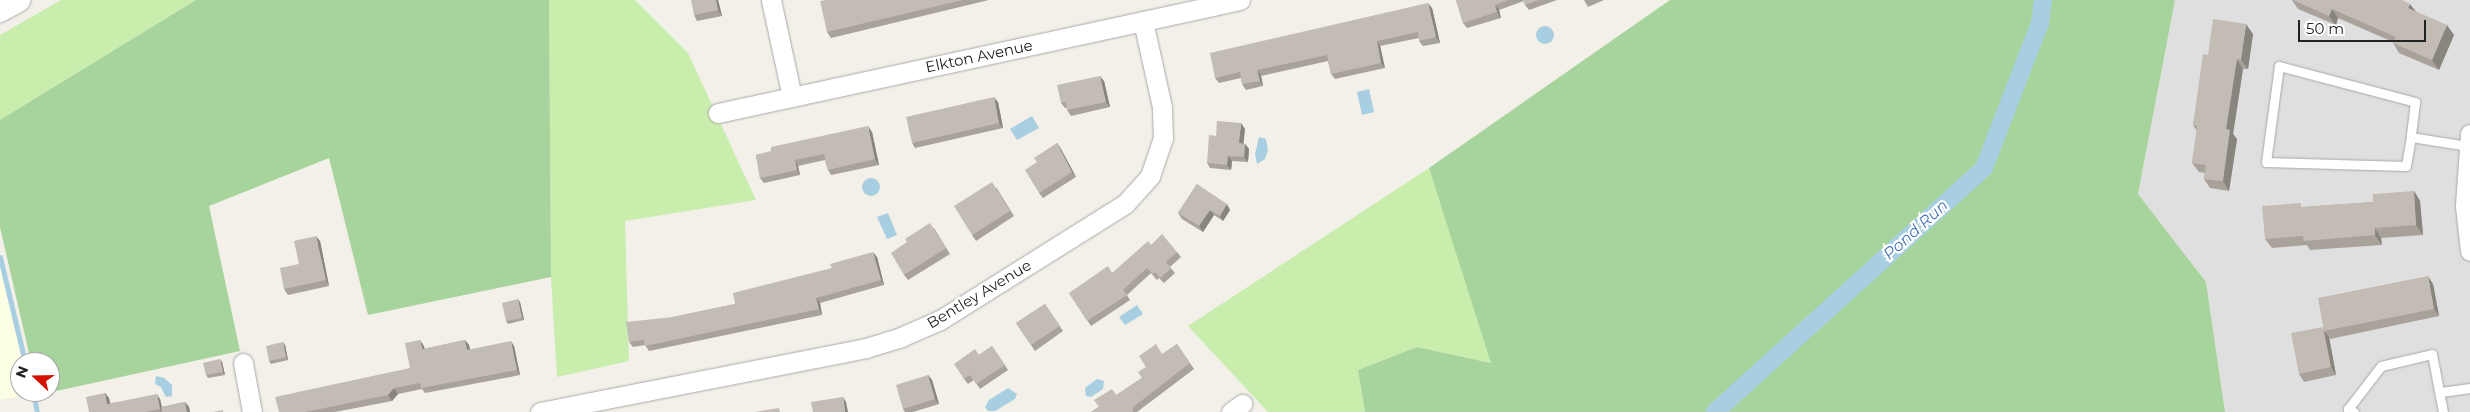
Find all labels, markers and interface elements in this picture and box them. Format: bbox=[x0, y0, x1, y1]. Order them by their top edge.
scale bar bbox=[2300, 10, 2428, 42]
text: 50 m bbox=[2306, 19, 2344, 38]
street label: Elkton Avenue bbox=[924, 36, 1034, 76]
water label: Pond Run bbox=[1880, 196, 1952, 264]
street label: Bentley Avenue bbox=[924, 256, 1034, 332]
north arrow bbox=[10, 352, 60, 402]
text: N bbox=[12, 363, 32, 380]

